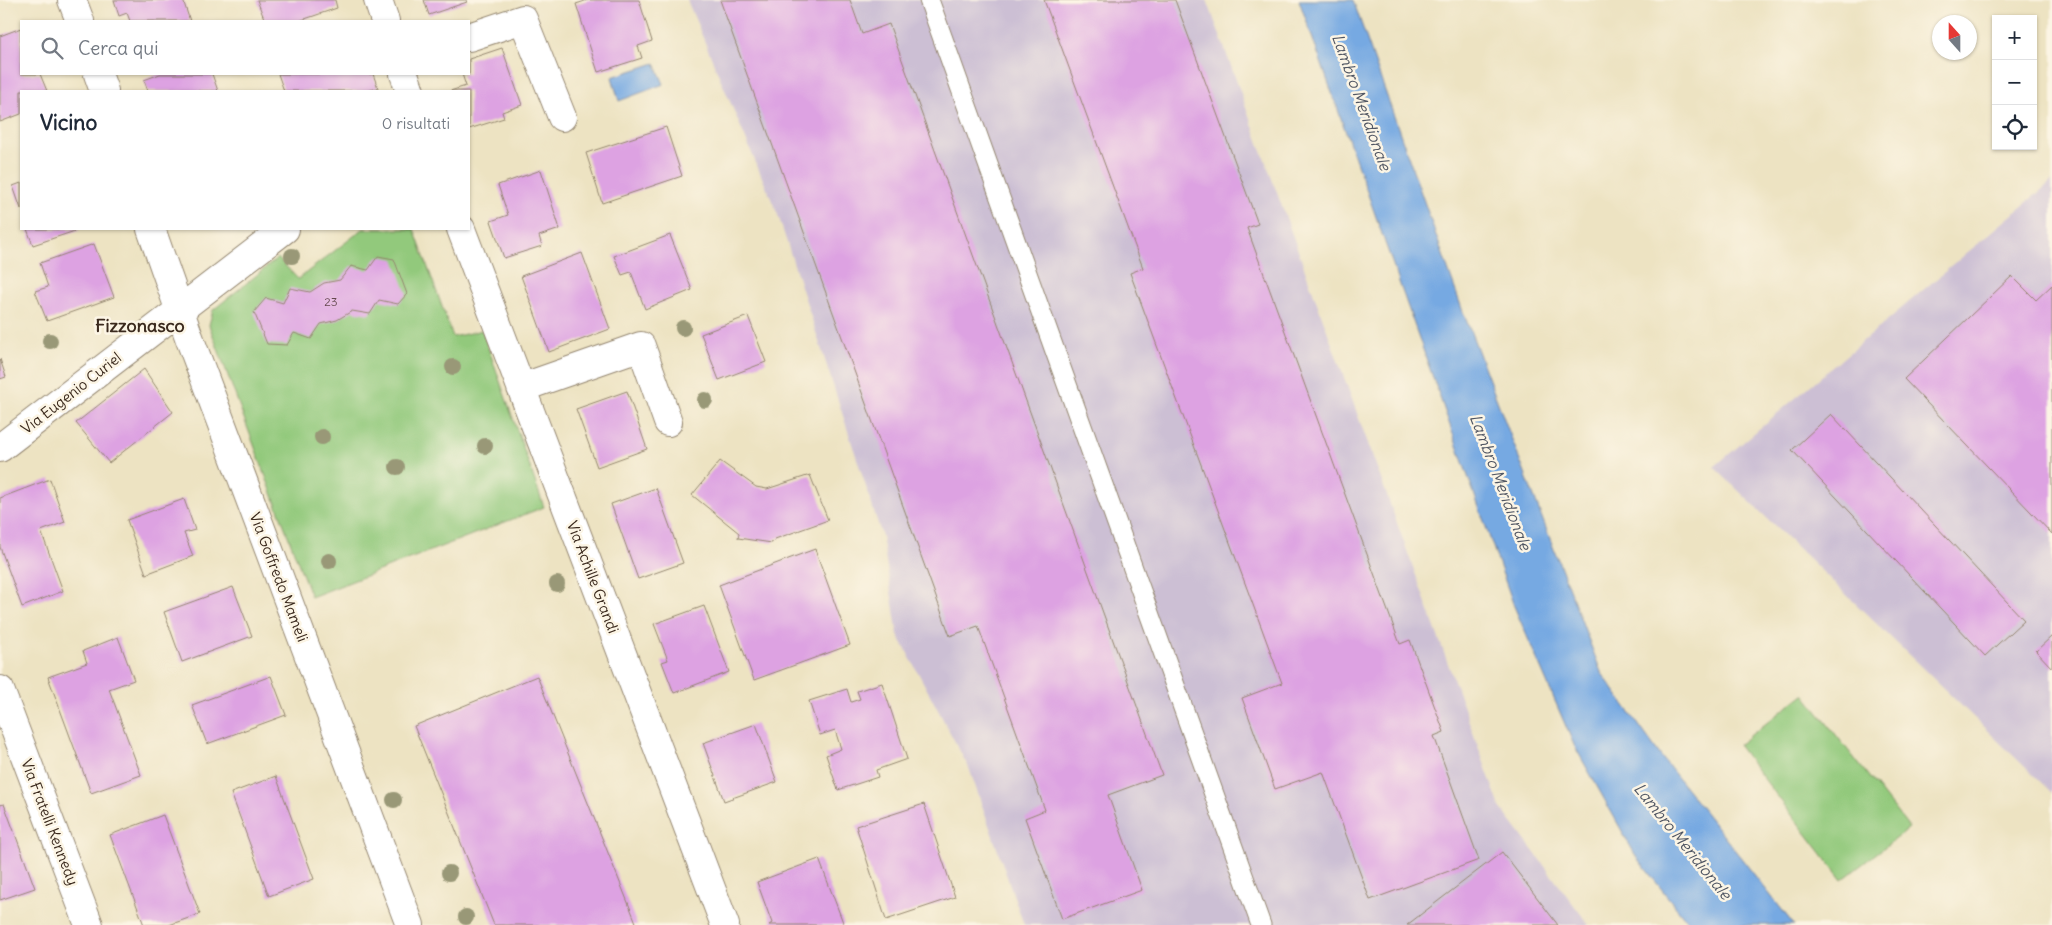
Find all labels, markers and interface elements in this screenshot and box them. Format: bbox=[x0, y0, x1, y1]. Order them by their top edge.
north arrow bbox=[1932, 15, 1977, 60]
map controls bbox=[1992, 15, 2037, 150]
button: + bbox=[1992, 15, 2037, 60]
search box bbox=[20, 20, 470, 75]
water label: Lambro Meridionale bbox=[1328, 31, 1396, 174]
icon: search bbox=[38, 34, 66, 62]
text: Cerca qui bbox=[78, 36, 159, 60]
button: − bbox=[1992, 60, 2037, 105]
button: locate bbox=[1992, 105, 2037, 150]
text: Vicino bbox=[40, 109, 97, 136]
text: 0 risultati bbox=[382, 113, 450, 133]
house number: 23 bbox=[324, 294, 338, 309]
district label: Fizzonasco bbox=[95, 314, 185, 337]
street label: Via Eugenio Curiel bbox=[17, 348, 125, 438]
water label: Lambro Meridionale bbox=[1466, 411, 1537, 554]
street label: Via Goffredo Mameli bbox=[246, 510, 312, 644]
street label: Via Achille Grandi bbox=[563, 518, 623, 636]
street label: Via Fratelli Kennedy bbox=[17, 756, 83, 888]
water label: Lambro Meridionale bbox=[1630, 779, 1737, 904]

